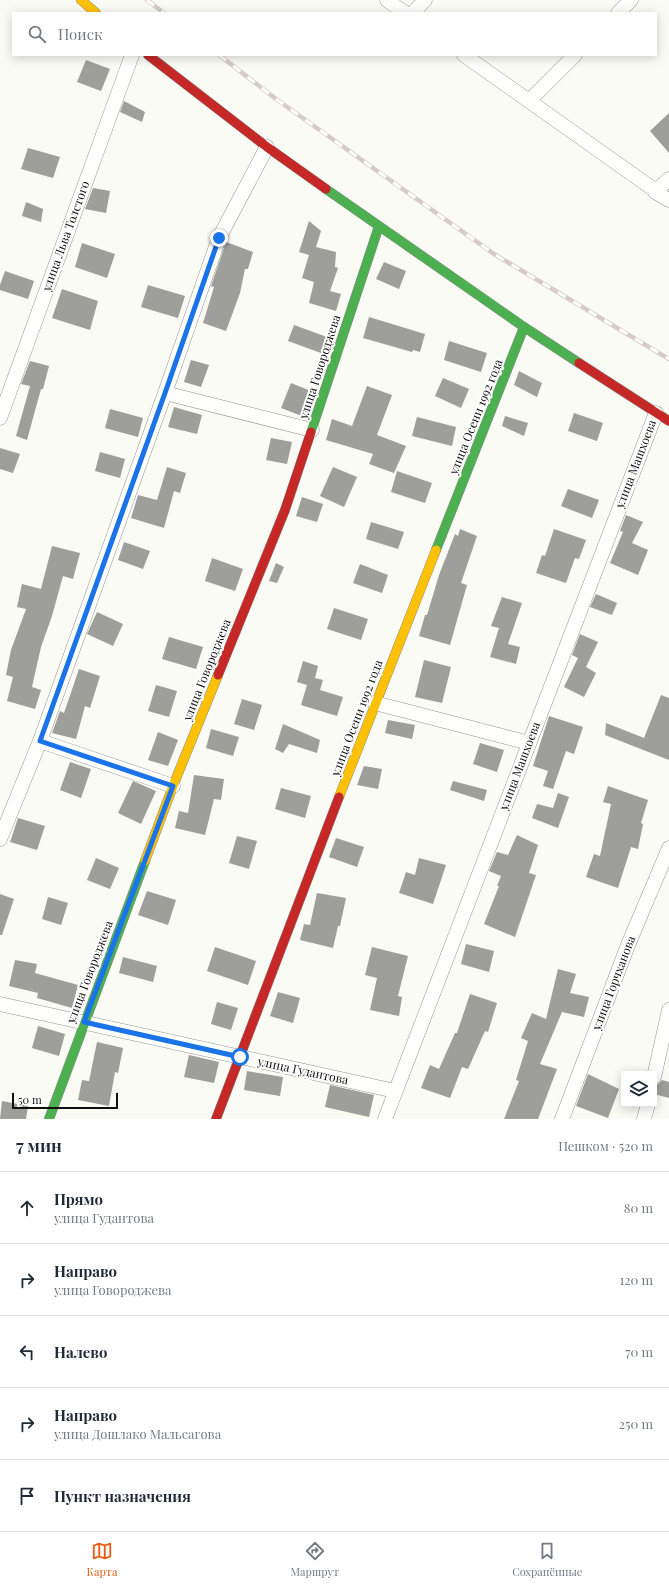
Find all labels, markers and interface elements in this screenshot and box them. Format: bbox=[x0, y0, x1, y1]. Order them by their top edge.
search box bbox=[12, 12, 657, 56]
icon: search bbox=[26, 23, 48, 45]
text: Поиск bbox=[58, 24, 103, 44]
street label: улица Льва Толстого bbox=[37, 178, 93, 294]
route end bbox=[210, 229, 228, 247]
street label: улица Говороджева bbox=[294, 313, 343, 422]
street label: улица Осени 1992 года bbox=[444, 357, 506, 478]
street label: улица Машхоева bbox=[611, 417, 659, 511]
street label: улица Говороджева bbox=[178, 616, 234, 724]
street label: улица Осени 1992 года bbox=[326, 657, 386, 779]
street label: улица Машхоева bbox=[495, 719, 543, 813]
street label: улица Говороджева bbox=[62, 918, 116, 1026]
street label: улица Горчханова bbox=[587, 933, 638, 1033]
route start bbox=[231, 1048, 249, 1066]
street label: улица Гудантова bbox=[255, 1052, 350, 1087]
map controls bbox=[621, 1071, 657, 1107]
button: layers bbox=[621, 1071, 657, 1107]
scale bar bbox=[12, 1091, 118, 1110]
text: 50 m bbox=[18, 1092, 42, 1107]
text: 7 мин bbox=[16, 1134, 62, 1156]
text: Пешком · 520 m bbox=[558, 1137, 653, 1154]
text: Прямо bbox=[54, 1189, 103, 1209]
icon: ahead bbox=[16, 1197, 38, 1219]
text: 80 m bbox=[624, 1199, 653, 1216]
text: улица Гудантова bbox=[54, 1209, 154, 1226]
text: Направо bbox=[54, 1261, 117, 1281]
icon: right bbox=[16, 1269, 38, 1291]
text: 120 m bbox=[619, 1271, 653, 1288]
text: улица Говороджева bbox=[54, 1281, 172, 1298]
icon: left bbox=[16, 1341, 38, 1363]
text: Налево bbox=[54, 1342, 107, 1362]
text: 70 m bbox=[625, 1343, 653, 1360]
text: Направо bbox=[54, 1405, 117, 1425]
icon: right bbox=[16, 1413, 38, 1435]
text: 250 m bbox=[619, 1415, 653, 1432]
text: улица Дошлако Мальсагова bbox=[54, 1425, 221, 1442]
icon: arrive bbox=[16, 1485, 38, 1507]
text: Пункт назначения bbox=[54, 1486, 191, 1506]
tab: Карта bbox=[87, 1540, 117, 1579]
tab: Маршрут bbox=[291, 1540, 339, 1579]
tab: Сохранённые bbox=[512, 1540, 582, 1579]

